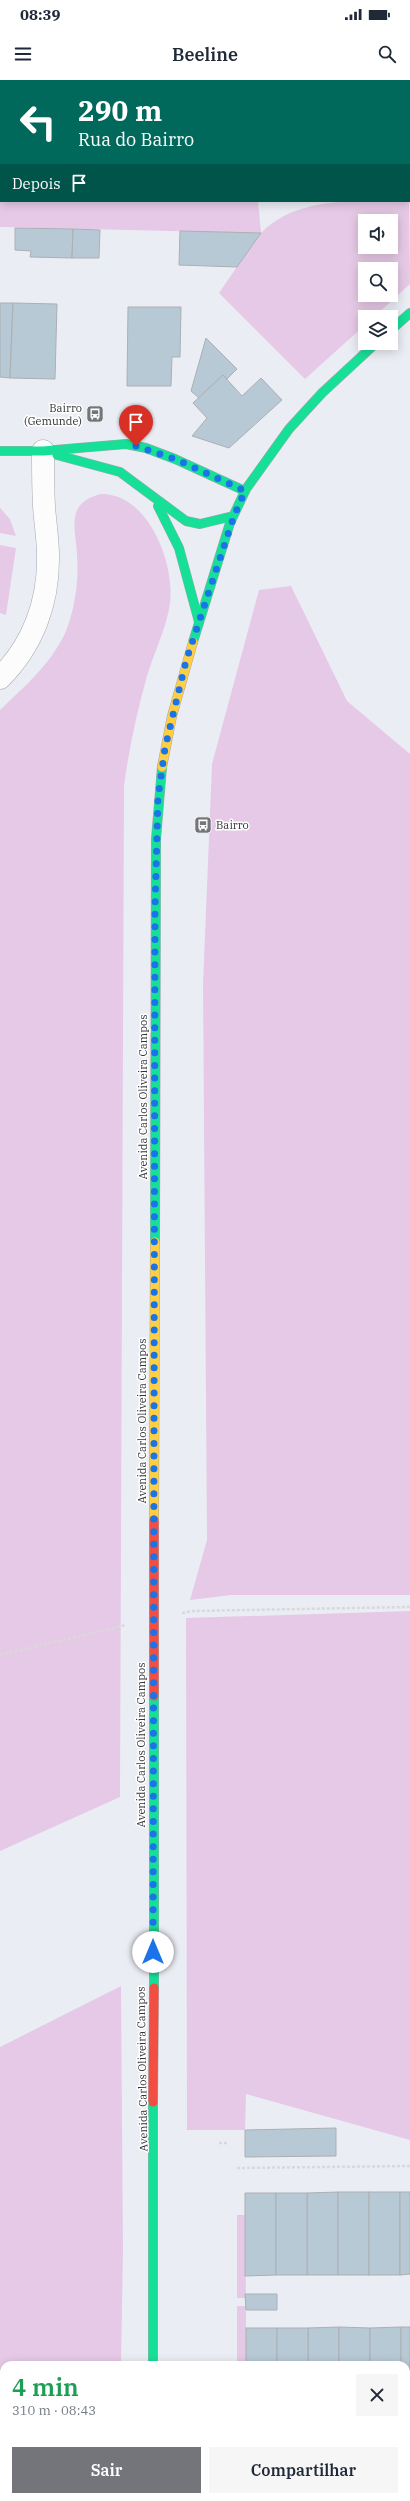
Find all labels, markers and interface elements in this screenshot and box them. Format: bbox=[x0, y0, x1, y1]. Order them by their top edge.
text: 08:39 bbox=[20, 5, 61, 24]
icon: menu bbox=[12, 43, 34, 65]
text: Beeline bbox=[172, 43, 238, 66]
icon: search bbox=[376, 43, 398, 65]
text: 290 m bbox=[78, 92, 162, 129]
icon: left bbox=[12, 96, 64, 148]
text: Rua do Bairro bbox=[78, 128, 194, 151]
icon: arrive bbox=[68, 172, 90, 194]
text: Depois bbox=[12, 174, 60, 193]
map controls bbox=[358, 214, 398, 350]
button: sound bbox=[358, 214, 398, 254]
button: search bbox=[358, 262, 398, 302]
button: layers bbox=[358, 310, 398, 350]
place label: Bairro (Gemunde) bbox=[24, 401, 82, 428]
bus stop icon: Bairro (Gemunde) bbox=[85, 404, 105, 424]
pin bbox=[119, 405, 153, 446]
icon: arrive bbox=[125, 411, 147, 433]
bus stop icon: Bairro bbox=[193, 815, 213, 835]
place label: Bairro bbox=[216, 818, 249, 832]
street label: Avenida Carlos Oliveira Campos bbox=[136, 1014, 150, 1180]
street label: Avenida Carlos Oliveira Campos bbox=[135, 1338, 149, 1504]
street label: Avenida Carlos Oliveira Campos bbox=[134, 1662, 148, 1828]
position arrow bbox=[132, 1931, 174, 1973]
street label: Avenida Carlos Oliveira Campos bbox=[134, 1986, 150, 2152]
text: 4 min bbox=[12, 2371, 79, 2403]
button: close bbox=[356, 2374, 398, 2416]
text: 310 m · 08:43 bbox=[12, 2402, 96, 2419]
button: Sair bbox=[12, 2447, 201, 2493]
button: Compartilhar bbox=[209, 2447, 398, 2493]

